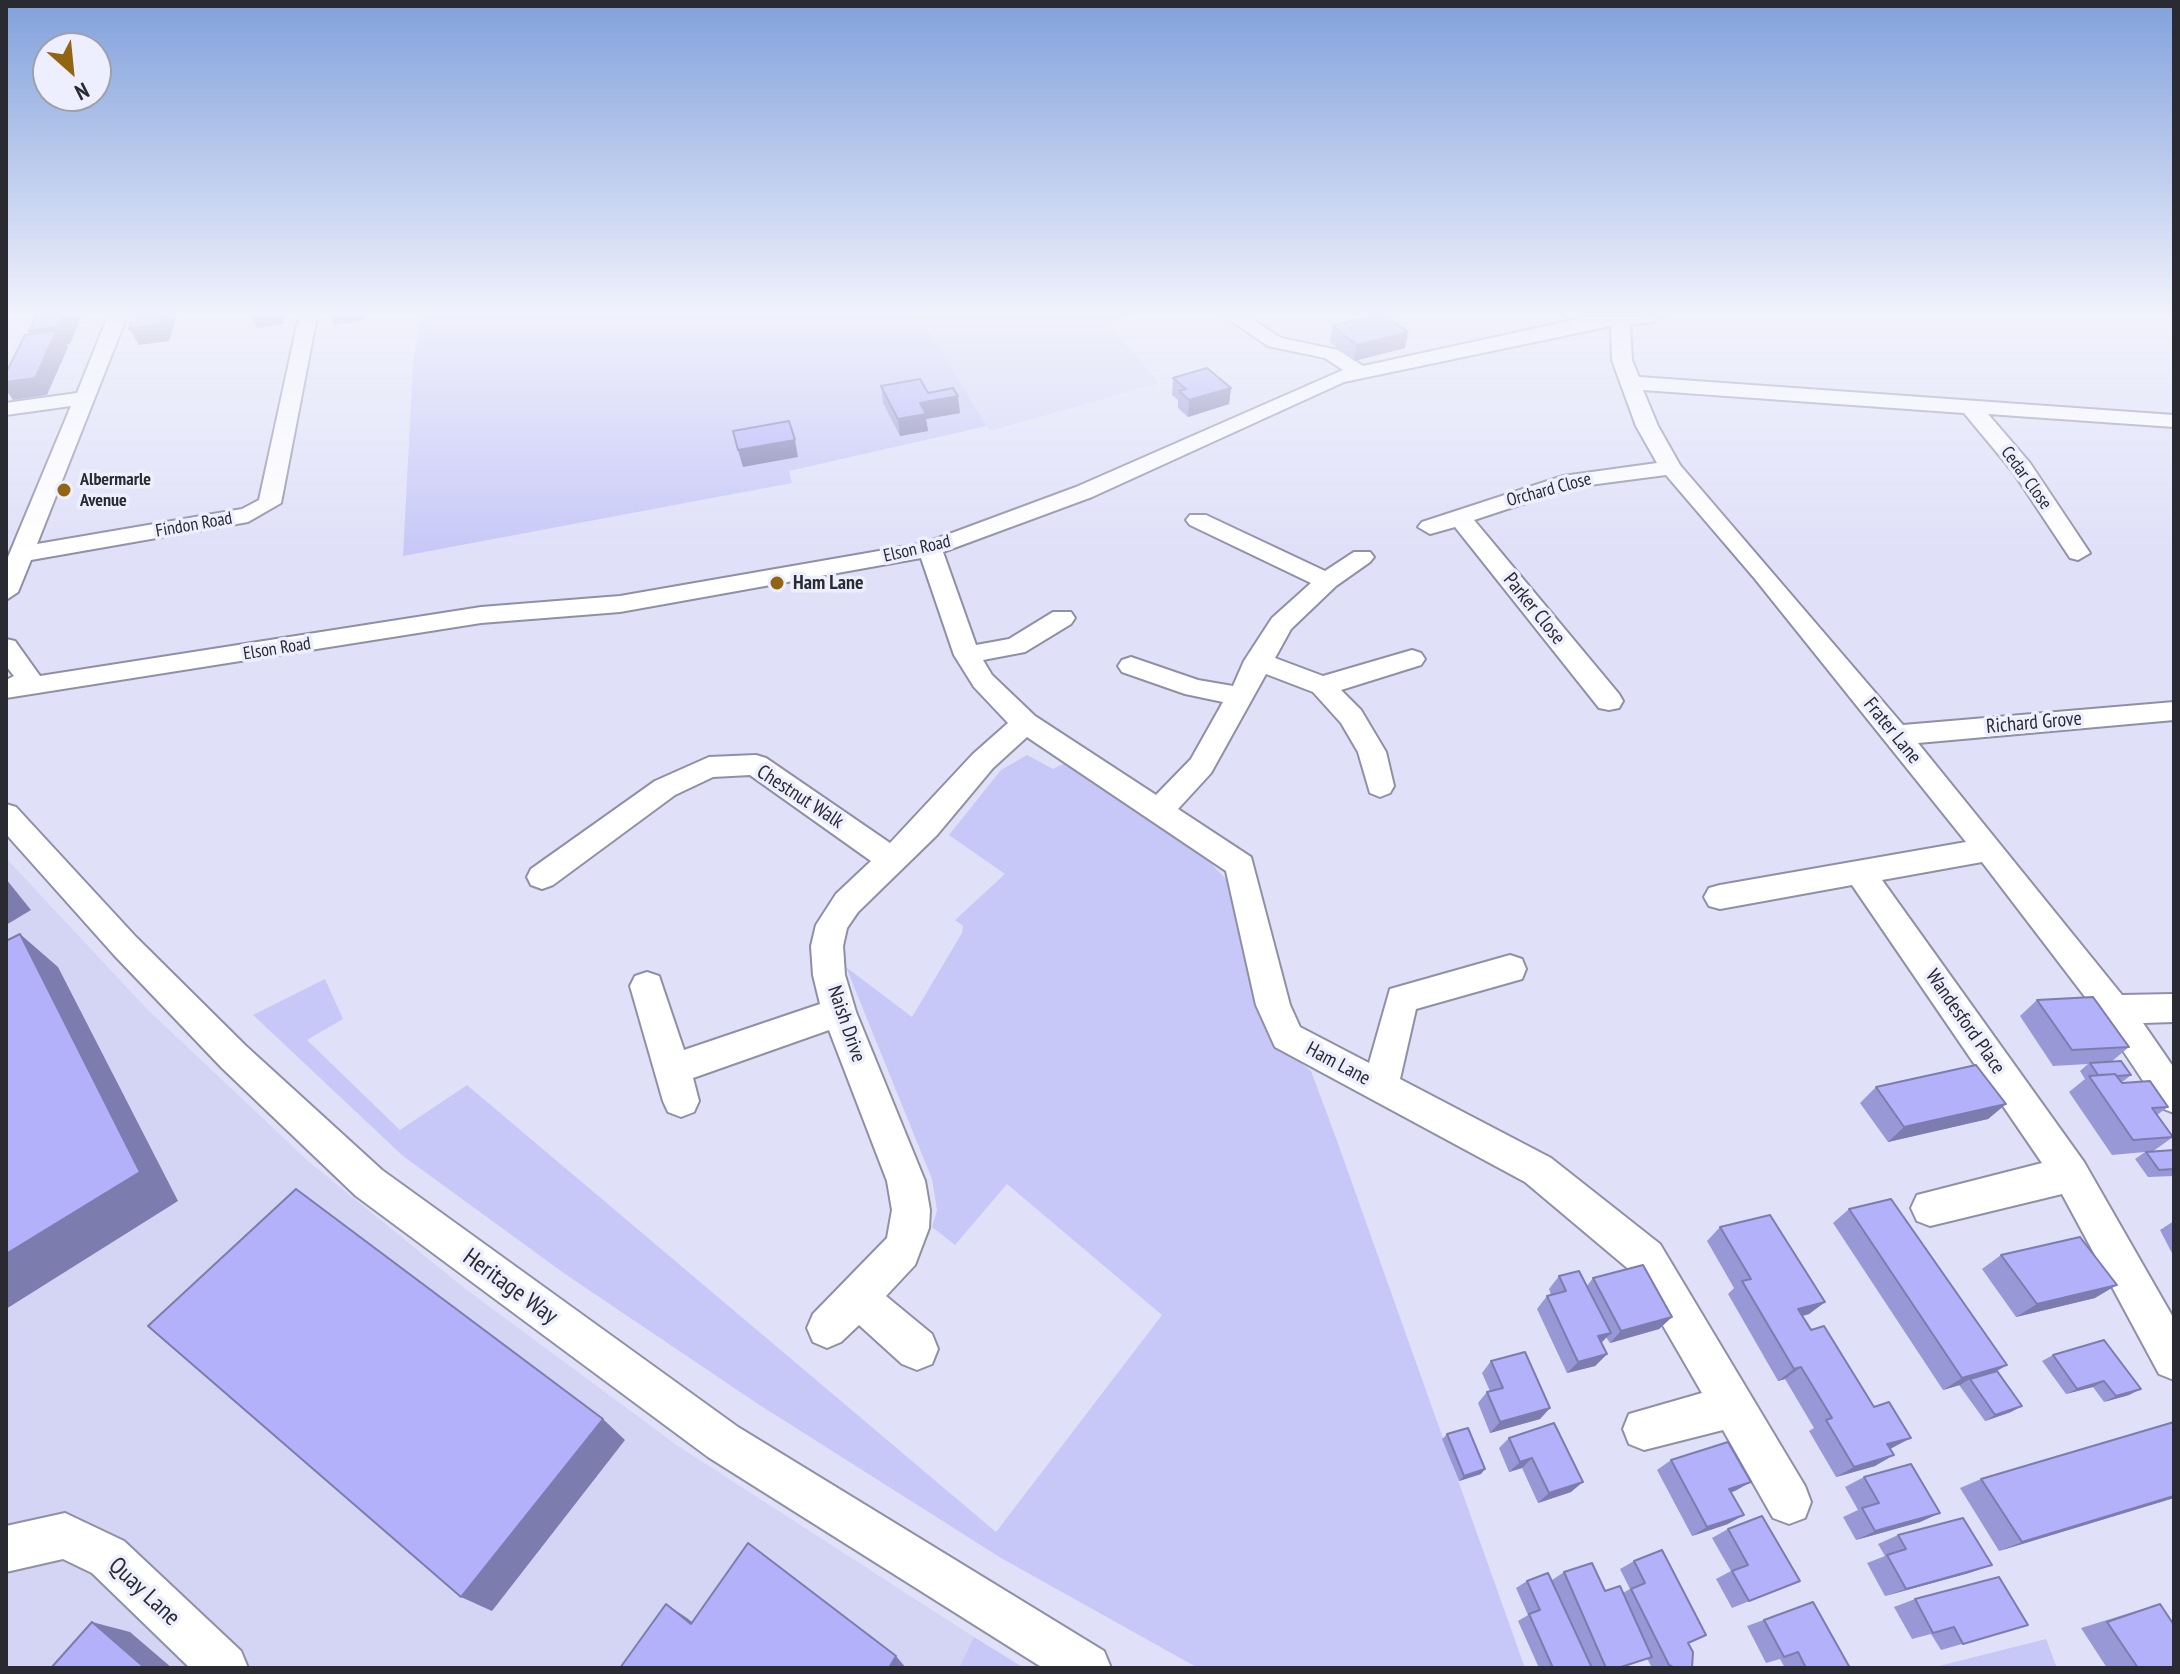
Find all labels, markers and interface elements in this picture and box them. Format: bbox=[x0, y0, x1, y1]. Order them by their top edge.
north arrow bbox=[32, 32, 112, 112]
text: N bbox=[70, 76, 94, 107]
street label: Cedar Close bbox=[1996, 442, 2056, 514]
street label: Orchard Close bbox=[1504, 468, 1594, 512]
place label: Albermarle Avenue bbox=[80, 469, 151, 512]
marker: Albermarle Avenue bbox=[55, 481, 73, 499]
street label: Findon Road bbox=[154, 508, 234, 542]
street label: Elson Road bbox=[881, 531, 953, 567]
street label: Parker Close bbox=[1498, 568, 1570, 650]
place label: Ham Lane bbox=[793, 571, 864, 595]
marker: Ham Lane bbox=[768, 574, 786, 592]
street label: Elson Road bbox=[242, 633, 312, 665]
street label: Frater Lane bbox=[1858, 693, 1926, 769]
street label: Richard Grove bbox=[1985, 707, 2083, 739]
street label: Chestnut Walk bbox=[752, 760, 848, 834]
street label: Wandesford Place bbox=[1920, 965, 2010, 1079]
street label: Naish Drive bbox=[822, 983, 870, 1065]
street label: Ham Lane bbox=[1302, 1037, 1374, 1091]
street label: Heritage Way bbox=[457, 1243, 563, 1331]
street label: Quay Lane bbox=[102, 1552, 186, 1632]

